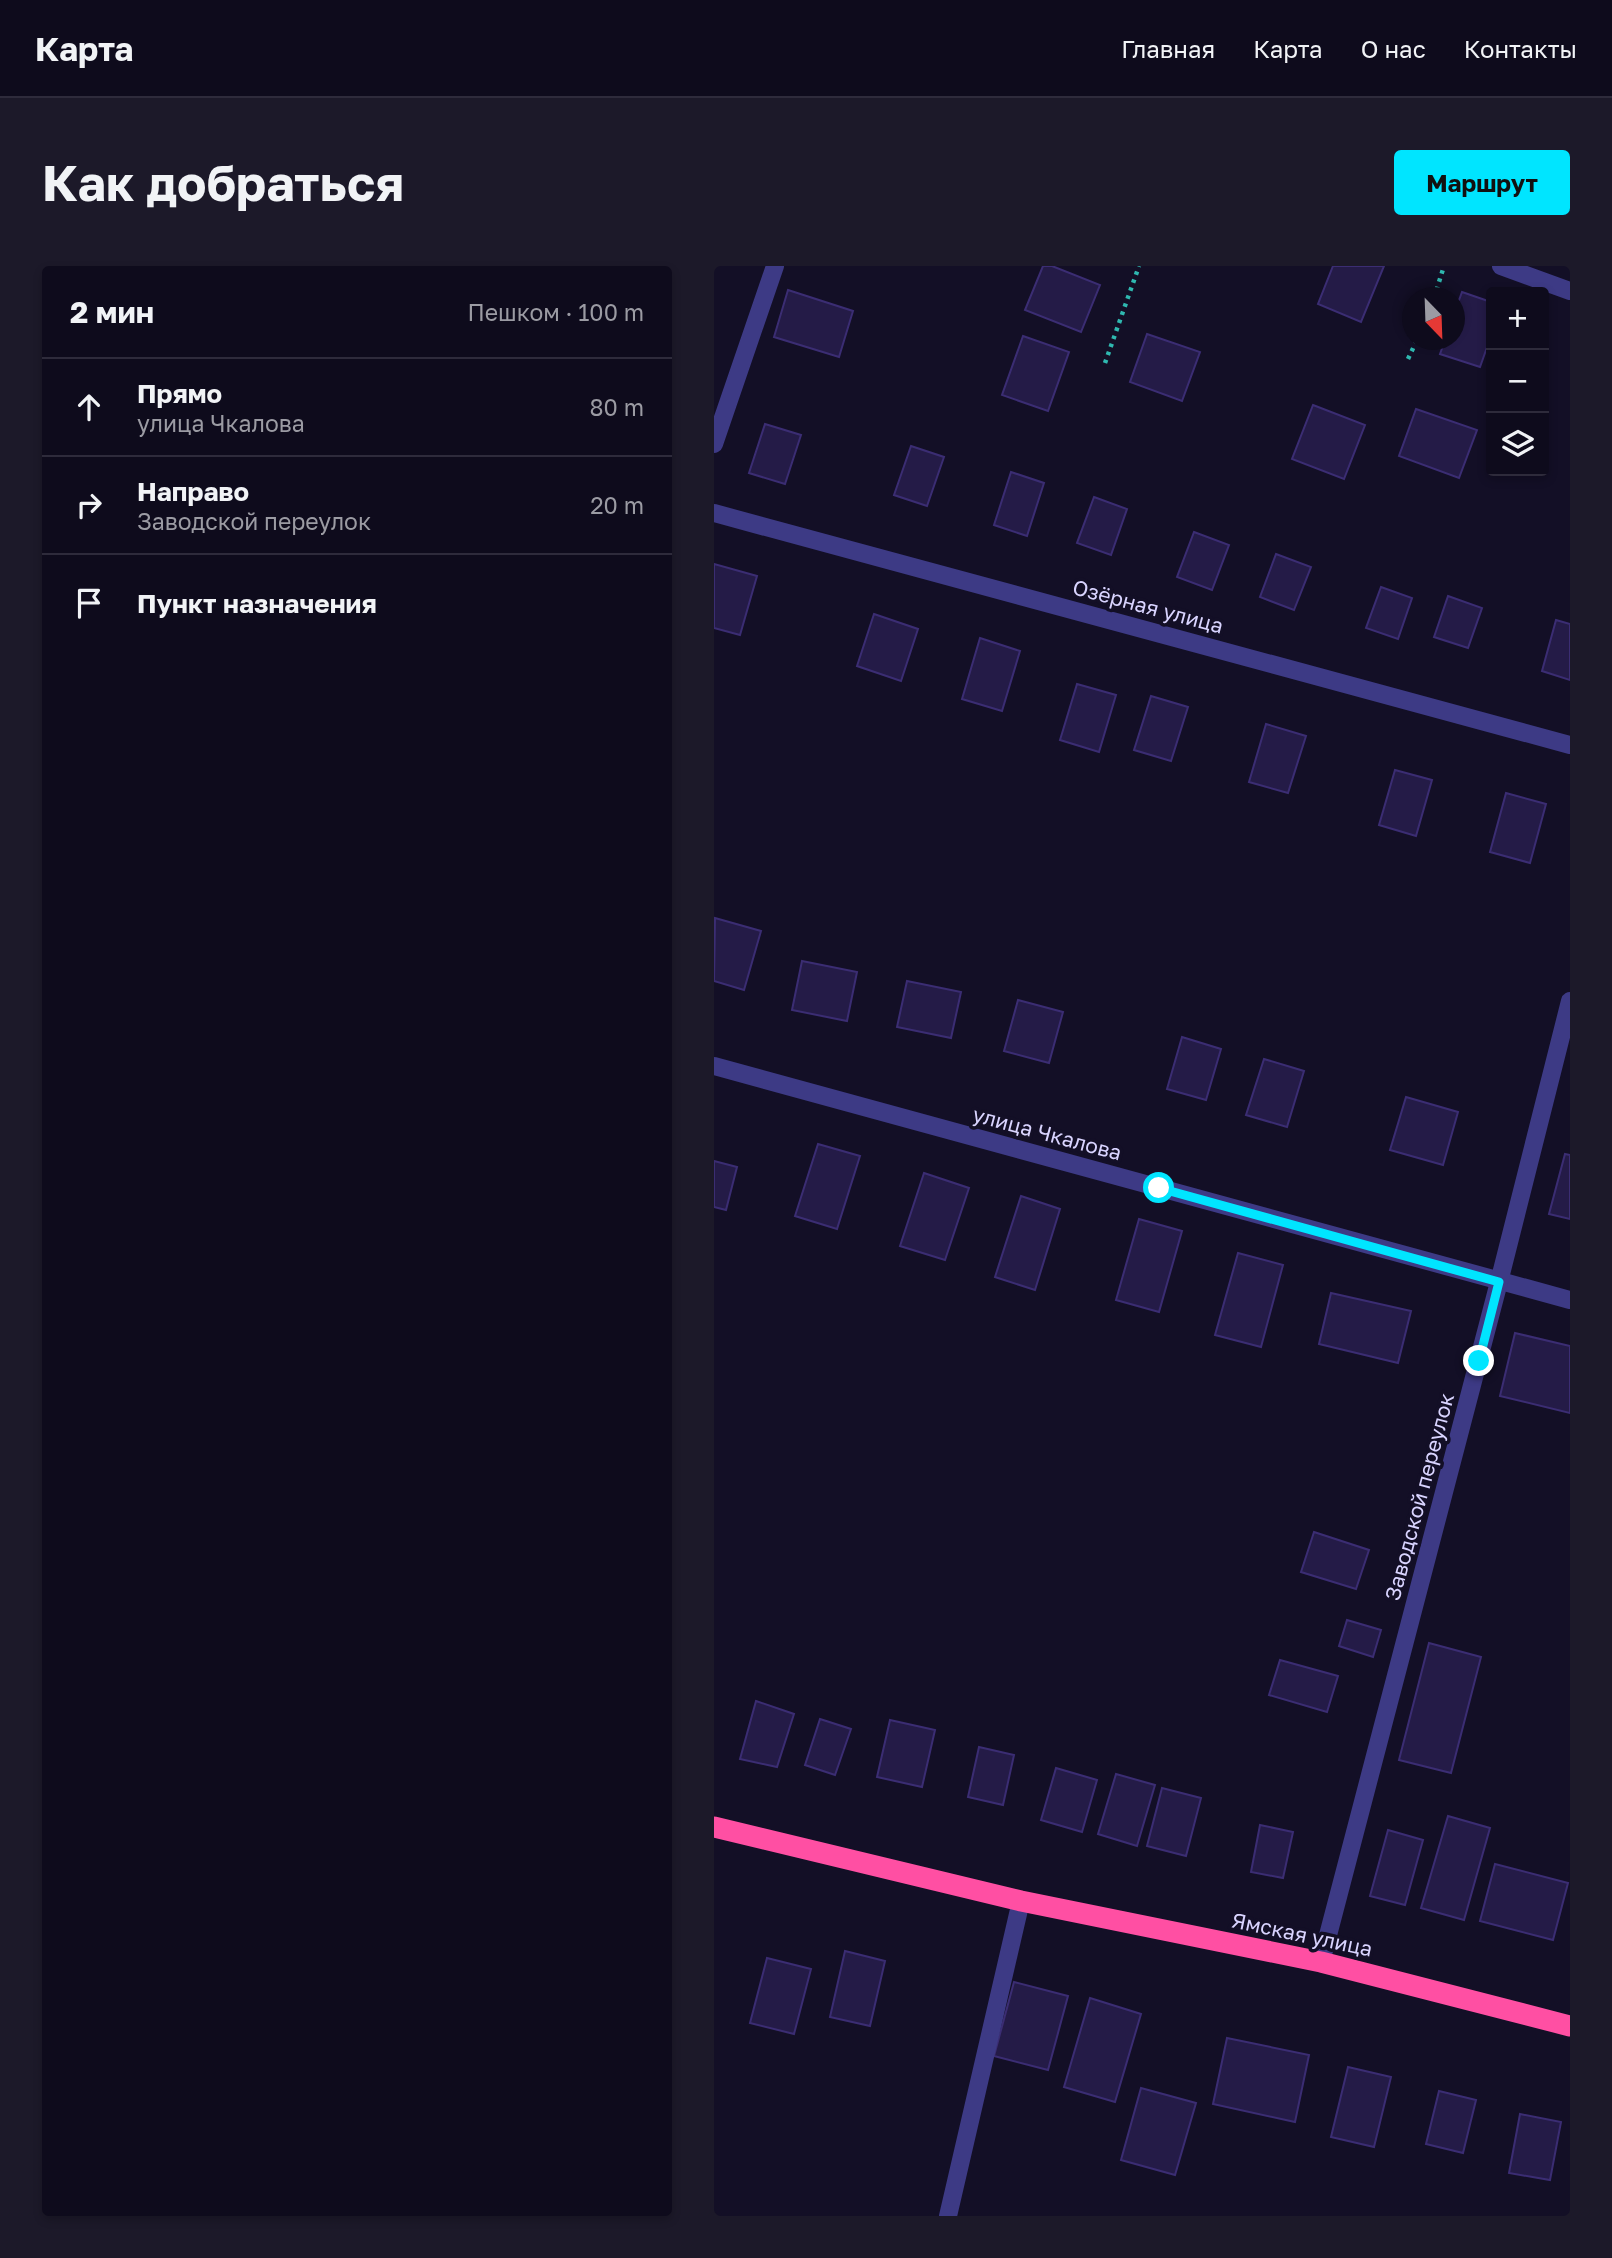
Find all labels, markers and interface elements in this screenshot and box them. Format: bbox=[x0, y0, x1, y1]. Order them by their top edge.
text: Карта bbox=[35, 29, 134, 68]
text: Главная bbox=[1121, 34, 1215, 63]
text: Карта bbox=[1253, 34, 1323, 63]
text: О нас bbox=[1361, 34, 1426, 63]
text: Контакты bbox=[1464, 34, 1577, 63]
button: Маршрут bbox=[1394, 150, 1570, 215]
text: Как добраться bbox=[42, 153, 404, 212]
north arrow bbox=[1402, 287, 1465, 350]
map controls bbox=[1486, 287, 1549, 476]
button: + bbox=[1486, 287, 1549, 350]
text: 2 мин bbox=[70, 294, 154, 330]
text: Пешком · 100 m bbox=[467, 298, 644, 326]
button: − bbox=[1486, 350, 1549, 413]
text: Прямо bbox=[137, 378, 222, 409]
icon: ahead bbox=[70, 388, 108, 426]
text: 80 m bbox=[590, 393, 644, 421]
text: улица Чкалова bbox=[137, 409, 305, 437]
button: layers bbox=[1486, 413, 1549, 476]
text: Направо bbox=[137, 476, 249, 507]
icon: right bbox=[70, 486, 108, 524]
text: 20 m bbox=[590, 491, 644, 519]
text: Заводской переулок bbox=[137, 507, 371, 535]
street label: Озёрная улица bbox=[1070, 573, 1227, 639]
icon: arrive bbox=[70, 584, 108, 622]
text: Пункт назначения bbox=[137, 588, 377, 619]
street label: улица Чкалова bbox=[970, 1101, 1125, 1165]
route start bbox=[1143, 1172, 1174, 1203]
route end bbox=[1463, 1345, 1494, 1376]
street label: Заводской переулок bbox=[1379, 1390, 1459, 1603]
street label: Ямская улица bbox=[1229, 1906, 1375, 1962]

